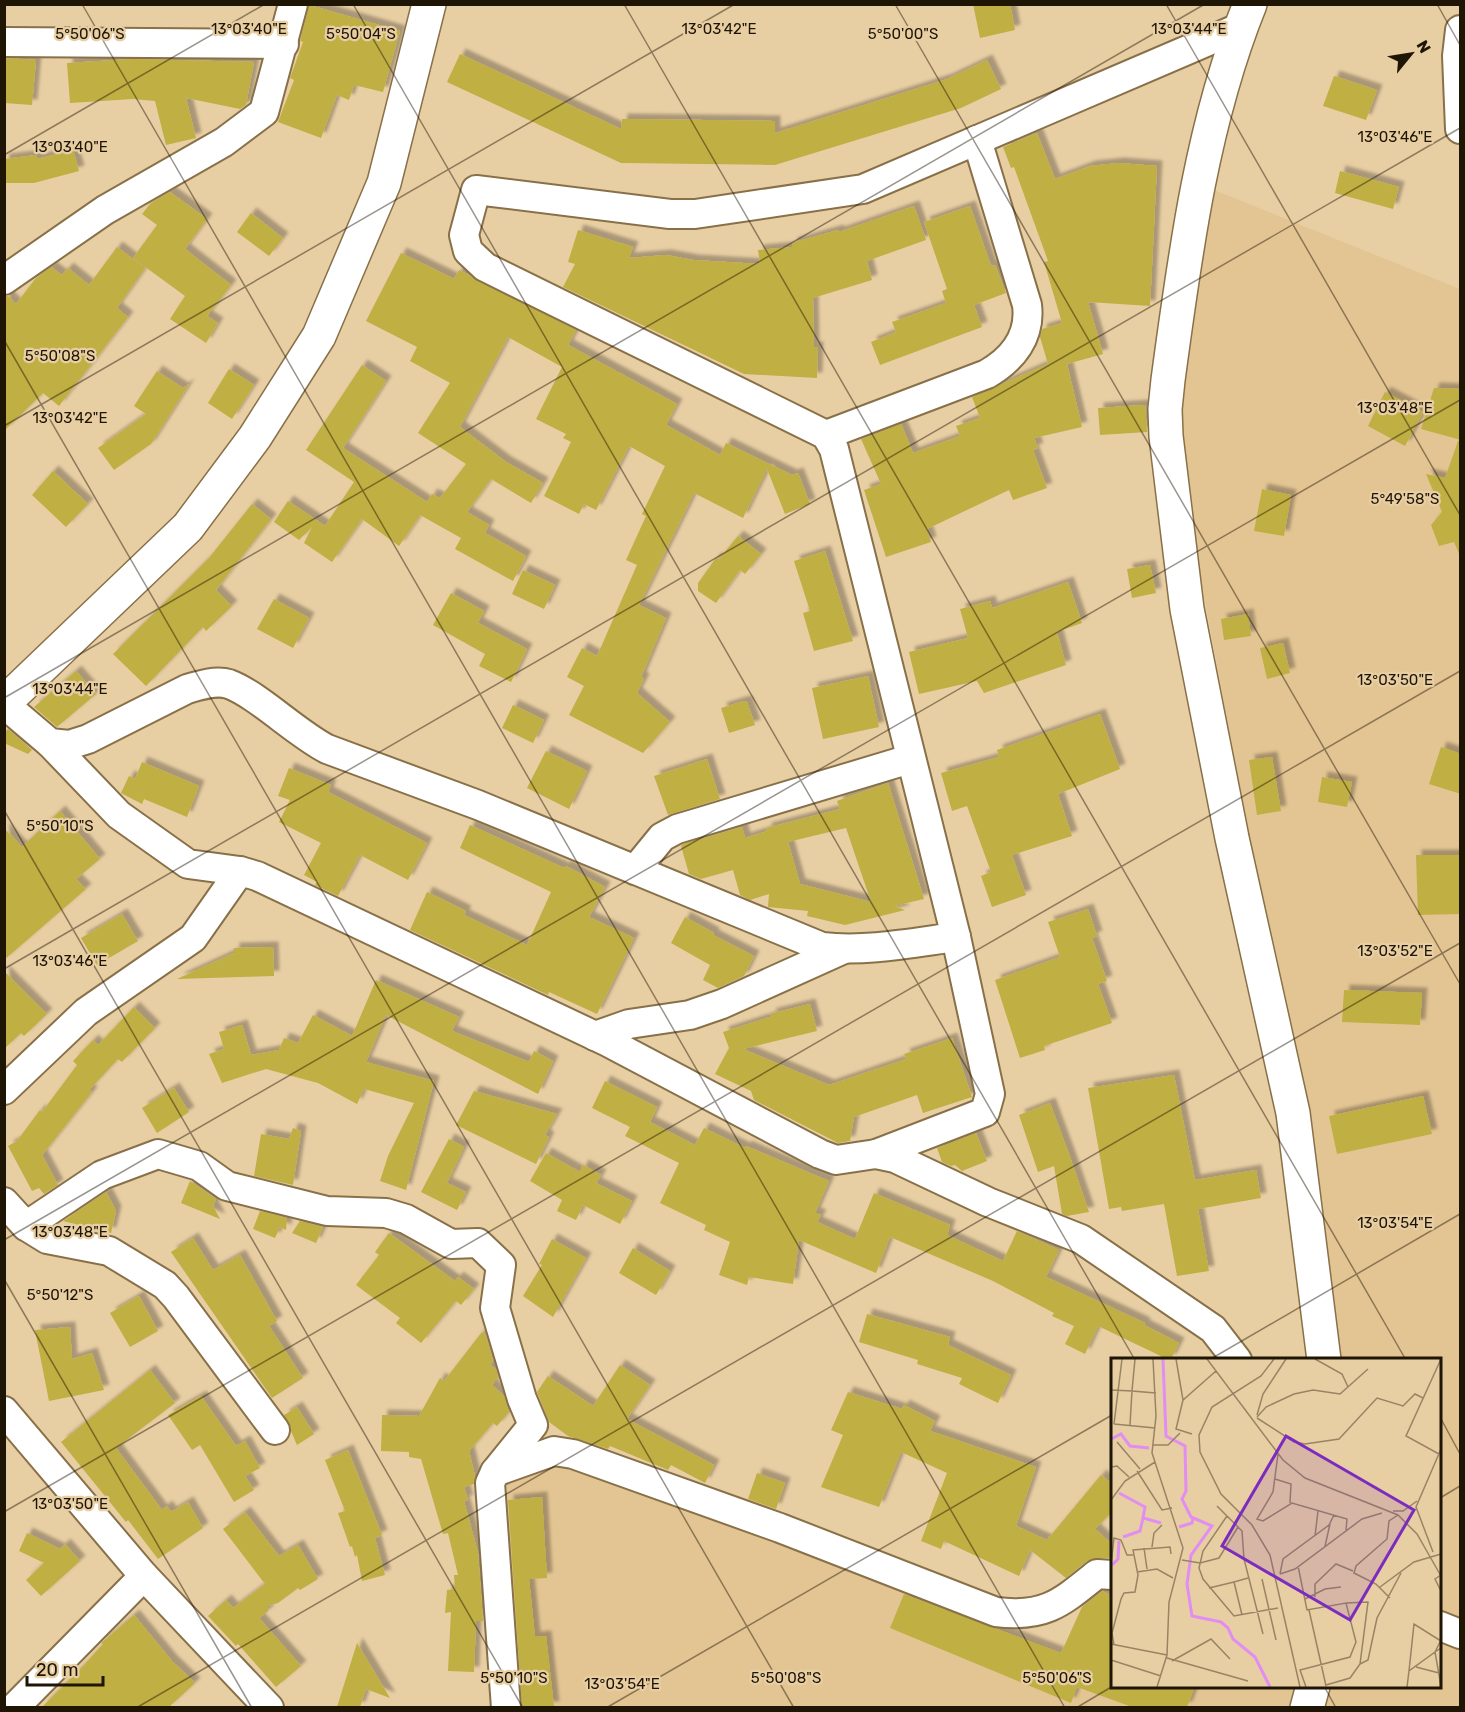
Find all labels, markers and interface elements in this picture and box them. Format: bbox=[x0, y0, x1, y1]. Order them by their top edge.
text: 13°03'40"E bbox=[211, 20, 287, 38]
text: 13°03'42"E bbox=[681, 20, 757, 38]
text: 13°03'44"E bbox=[1151, 20, 1227, 38]
north arrow bbox=[1381, 24, 1441, 84]
text: 5°50'06"S bbox=[55, 25, 125, 43]
text: 5°50'04"S bbox=[326, 25, 396, 43]
text: 5°50'00"S bbox=[868, 25, 938, 43]
text: N bbox=[1412, 37, 1435, 56]
text: 13°03'46"E bbox=[1358, 128, 1432, 146]
text: 13°03'40"E bbox=[32, 138, 108, 156]
text: 5°50'08"S bbox=[25, 347, 95, 365]
text: 13°03'48"E bbox=[1357, 399, 1433, 417]
text: 13°03'42"E bbox=[32, 409, 108, 427]
text: 5°49'58"S bbox=[1371, 490, 1439, 508]
text: 13°03'50"E bbox=[1357, 671, 1433, 689]
text: 13°03'44"E bbox=[32, 680, 108, 698]
text: 5°50'10"S bbox=[26, 817, 94, 835]
text: 13°03'52"E bbox=[1357, 942, 1433, 960]
text: 13°03'46"E bbox=[33, 952, 107, 970]
text: 13°03'54"E bbox=[1357, 1214, 1433, 1232]
text: 13°03'48"E bbox=[32, 1223, 108, 1241]
text: 5°50'12"S bbox=[27, 1286, 93, 1304]
inset map bbox=[1111, 1358, 1441, 1688]
text: 13°03'50"E bbox=[32, 1495, 108, 1513]
scale bar bbox=[27, 1649, 104, 1687]
text: 20 m bbox=[36, 1659, 78, 1681]
text: 5°50'10"S bbox=[480, 1669, 548, 1687]
text: 5°50'08"S bbox=[751, 1669, 821, 1687]
text: 5°50'06"S bbox=[1022, 1669, 1092, 1687]
text: 13°03'54"E bbox=[584, 1675, 660, 1693]

